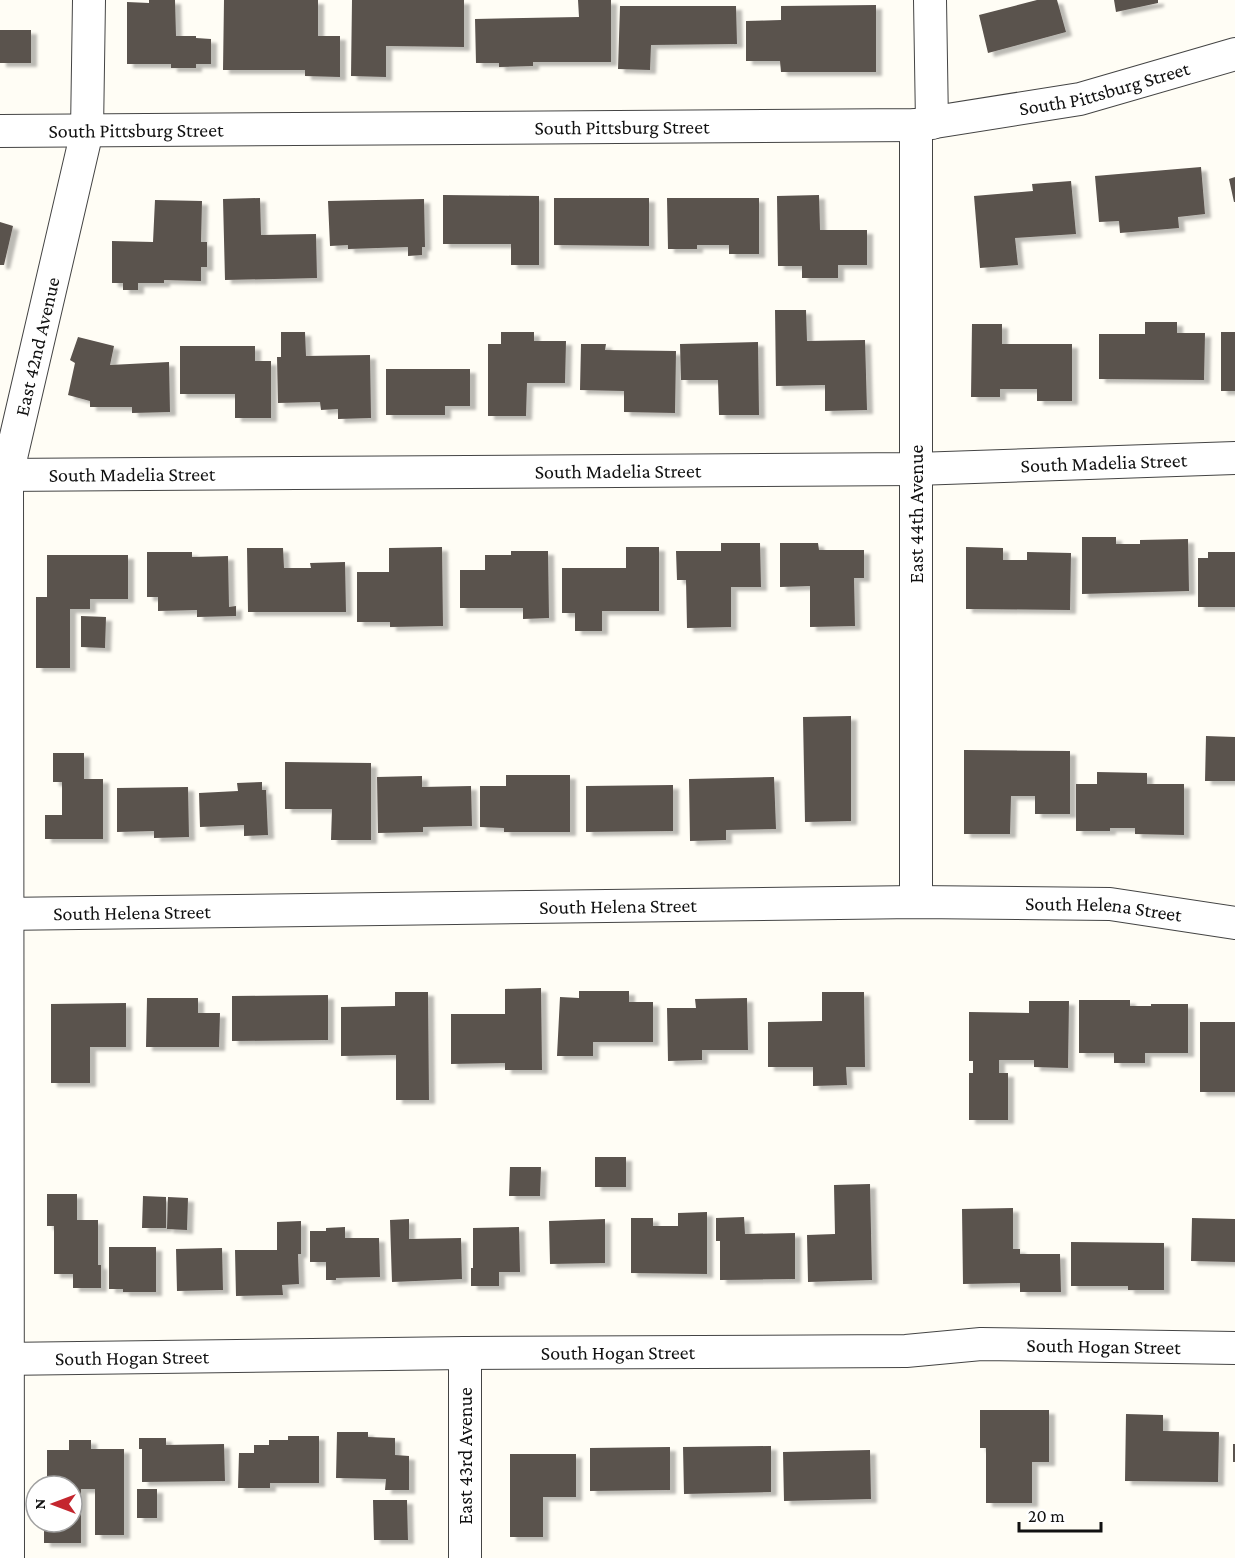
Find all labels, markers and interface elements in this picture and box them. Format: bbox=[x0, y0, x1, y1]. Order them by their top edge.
street label: South Pittsburg Street bbox=[1017, 57, 1192, 120]
street label: South Pittsburg Street bbox=[534, 115, 710, 139]
street label: South Pittsburg Street bbox=[48, 119, 224, 142]
street label: East 42nd Avenue bbox=[10, 275, 64, 418]
street label: East 44th Avenue bbox=[905, 444, 927, 583]
street label: South Madelia Street bbox=[1020, 449, 1188, 476]
street label: South Madelia Street bbox=[535, 459, 702, 482]
street label: South Madelia Street bbox=[49, 463, 216, 486]
street label: South Helena Street bbox=[1025, 892, 1184, 926]
street label: South Helena Street bbox=[539, 894, 697, 918]
street label: South Helena Street bbox=[53, 900, 211, 924]
street label: South Hogan Street bbox=[1026, 1334, 1181, 1358]
street label: South Hogan Street bbox=[541, 1341, 696, 1364]
street label: South Hogan Street bbox=[55, 1345, 210, 1369]
street label: East 43rd Avenue bbox=[454, 1387, 476, 1525]
north arrow bbox=[24, 1474, 84, 1534]
scale bar bbox=[1019, 1495, 1102, 1533]
text: N bbox=[31, 1498, 48, 1509]
text: 20 m bbox=[1028, 1506, 1065, 1526]

